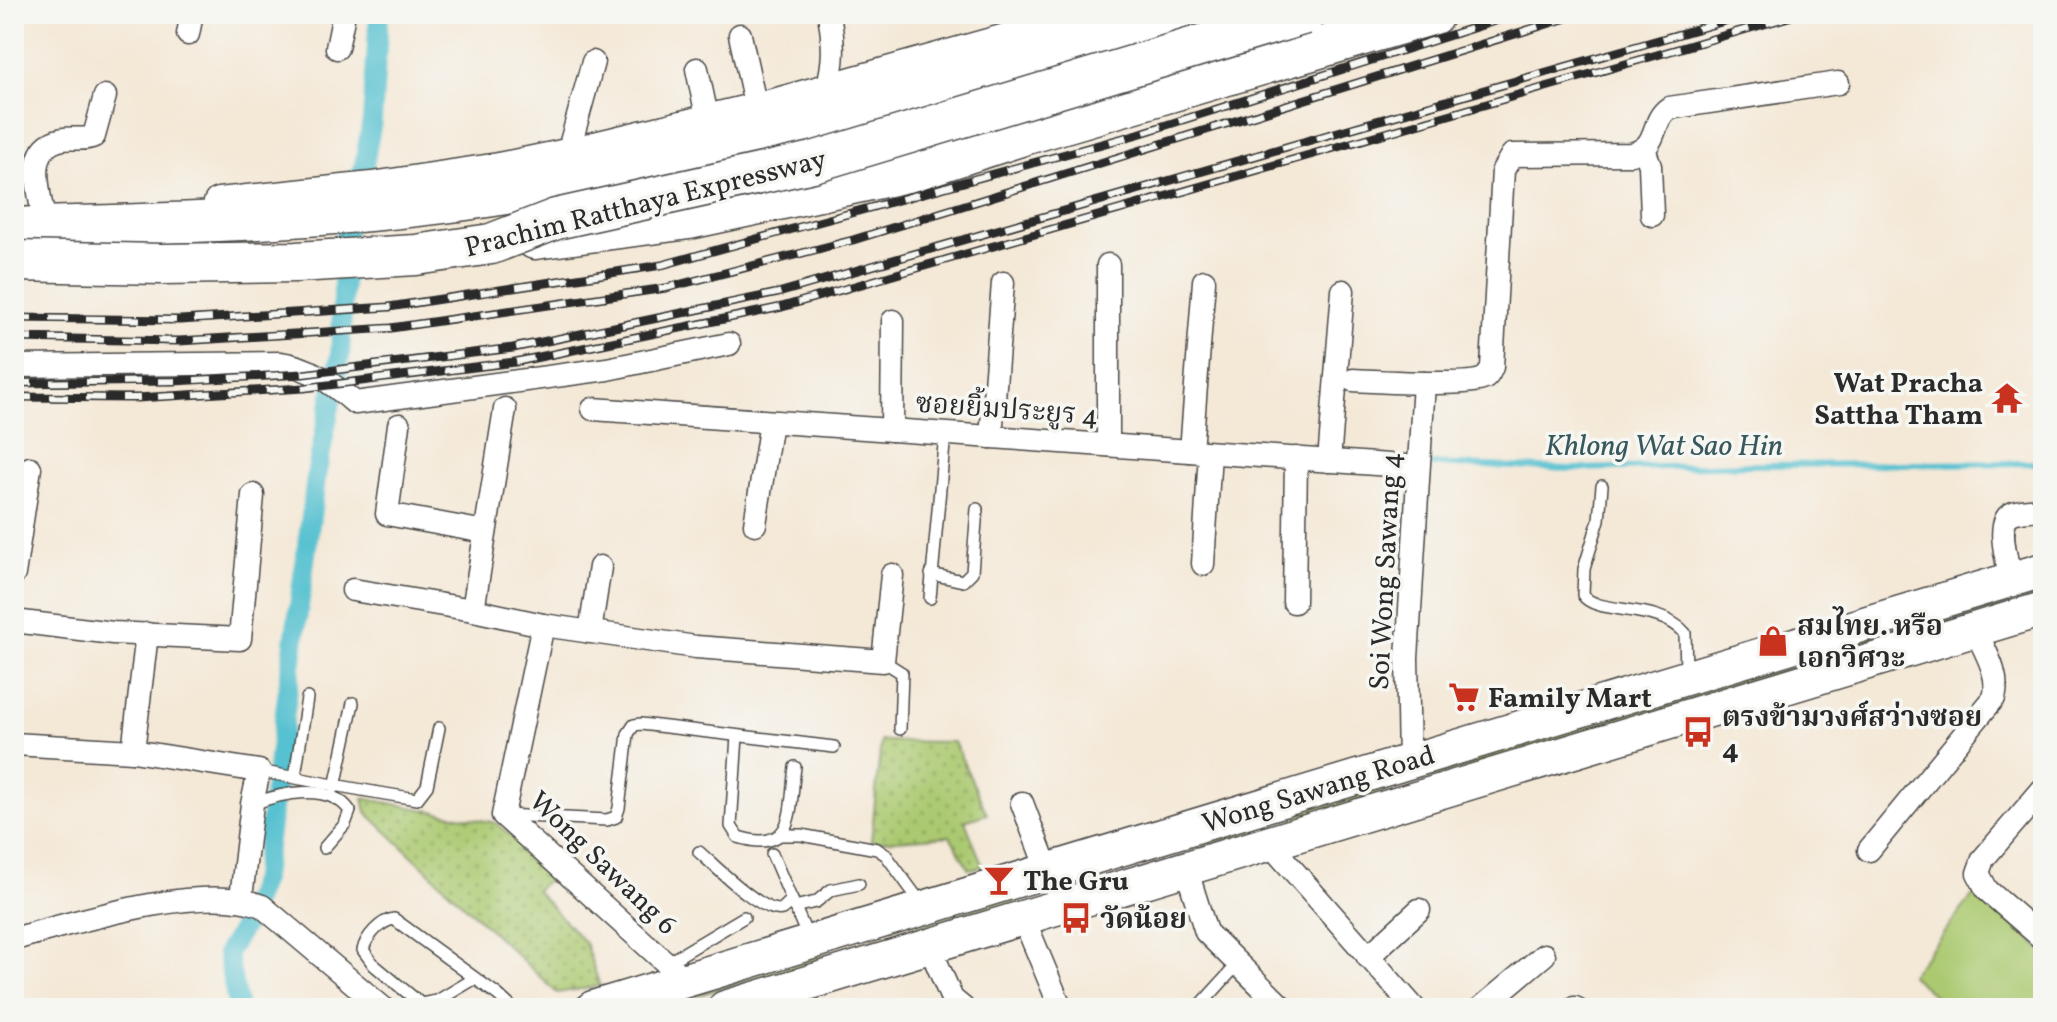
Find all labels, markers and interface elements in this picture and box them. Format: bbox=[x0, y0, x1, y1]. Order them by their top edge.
street label: Prachim Ratthaya Expressway bbox=[461, 141, 831, 268]
place label: Wat Pracha Sattha Tham bbox=[1814, 365, 1983, 436]
temple icon: Wat Pracha Sattha Tham bbox=[1990, 381, 2024, 415]
street label: ซอยยิ้มประยูร 4 bbox=[914, 382, 1100, 436]
water label: Khlong Wat Sao Hin bbox=[1545, 426, 1783, 468]
street label: Soi Wong Sawang 4 bbox=[1361, 451, 1412, 691]
place label: สมไทย. หรือ เอกวิศวะ bbox=[1797, 606, 1943, 679]
shop icon: สมไทย. หรือ เอกวิศวะ bbox=[1756, 624, 1790, 658]
supermarket icon: Family Mart bbox=[1447, 680, 1481, 714]
place label: Family Mart bbox=[1488, 680, 1652, 719]
place label: ตรงข้ามวงศ์สว่างซอย 4 bbox=[1722, 699, 1982, 770]
bus stop icon: ตรงข้ามวงศ์สว่างซอย 4 bbox=[1681, 715, 1715, 749]
street label: Wong Sawang Road bbox=[1198, 736, 1440, 844]
street label: Wong Sawang 6 bbox=[520, 783, 685, 945]
bar icon: The Gru bbox=[982, 863, 1016, 897]
place label: The Gru bbox=[1023, 863, 1129, 902]
bus stop icon: วัดน้อย bbox=[1059, 901, 1093, 935]
place label: วัดน้อย bbox=[1100, 901, 1187, 940]

